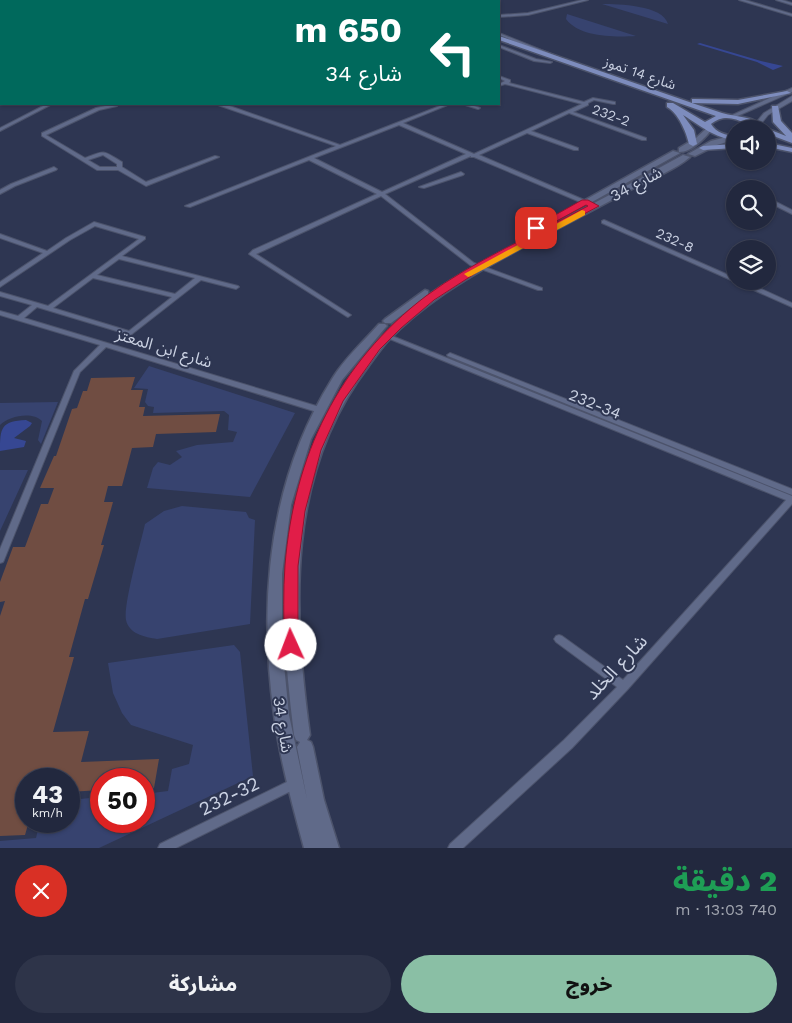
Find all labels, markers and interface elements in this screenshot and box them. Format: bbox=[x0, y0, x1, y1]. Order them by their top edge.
text: 650 m bbox=[295, 9, 402, 51]
icon: left bbox=[420, 20, 485, 85]
street label: شارع 14 تموز bbox=[600, 53, 678, 96]
text: شارع 34 bbox=[325, 61, 402, 86]
street label: 232-2 bbox=[590, 101, 632, 129]
map controls bbox=[726, 120, 776, 290]
button: sound bbox=[726, 120, 776, 170]
street label: شارع 34 bbox=[607, 163, 666, 208]
button: search bbox=[726, 180, 776, 230]
pin bbox=[515, 207, 557, 249]
icon: arrive bbox=[522, 214, 550, 242]
street label: 232-8 bbox=[653, 225, 697, 255]
button: layers bbox=[726, 240, 776, 290]
street label: شارع ابن المعتز bbox=[112, 324, 214, 375]
street label: 232-34 bbox=[566, 385, 624, 423]
position arrow bbox=[264, 618, 316, 670]
street label: شارع الخلد bbox=[580, 630, 653, 706]
street label: شارع 34 bbox=[266, 696, 297, 754]
speed limit sign: 50 bbox=[90, 768, 155, 833]
street label: 232-32 bbox=[195, 772, 263, 820]
text: 43 bbox=[32, 780, 63, 809]
text: km/h bbox=[32, 806, 63, 820]
text: 2 دقيقة bbox=[673, 863, 777, 898]
button: close bbox=[15, 865, 67, 917]
text: 740 m · 13:03 bbox=[675, 900, 777, 919]
button: مشاركة bbox=[15, 955, 391, 1013]
button: خروج bbox=[401, 955, 777, 1013]

